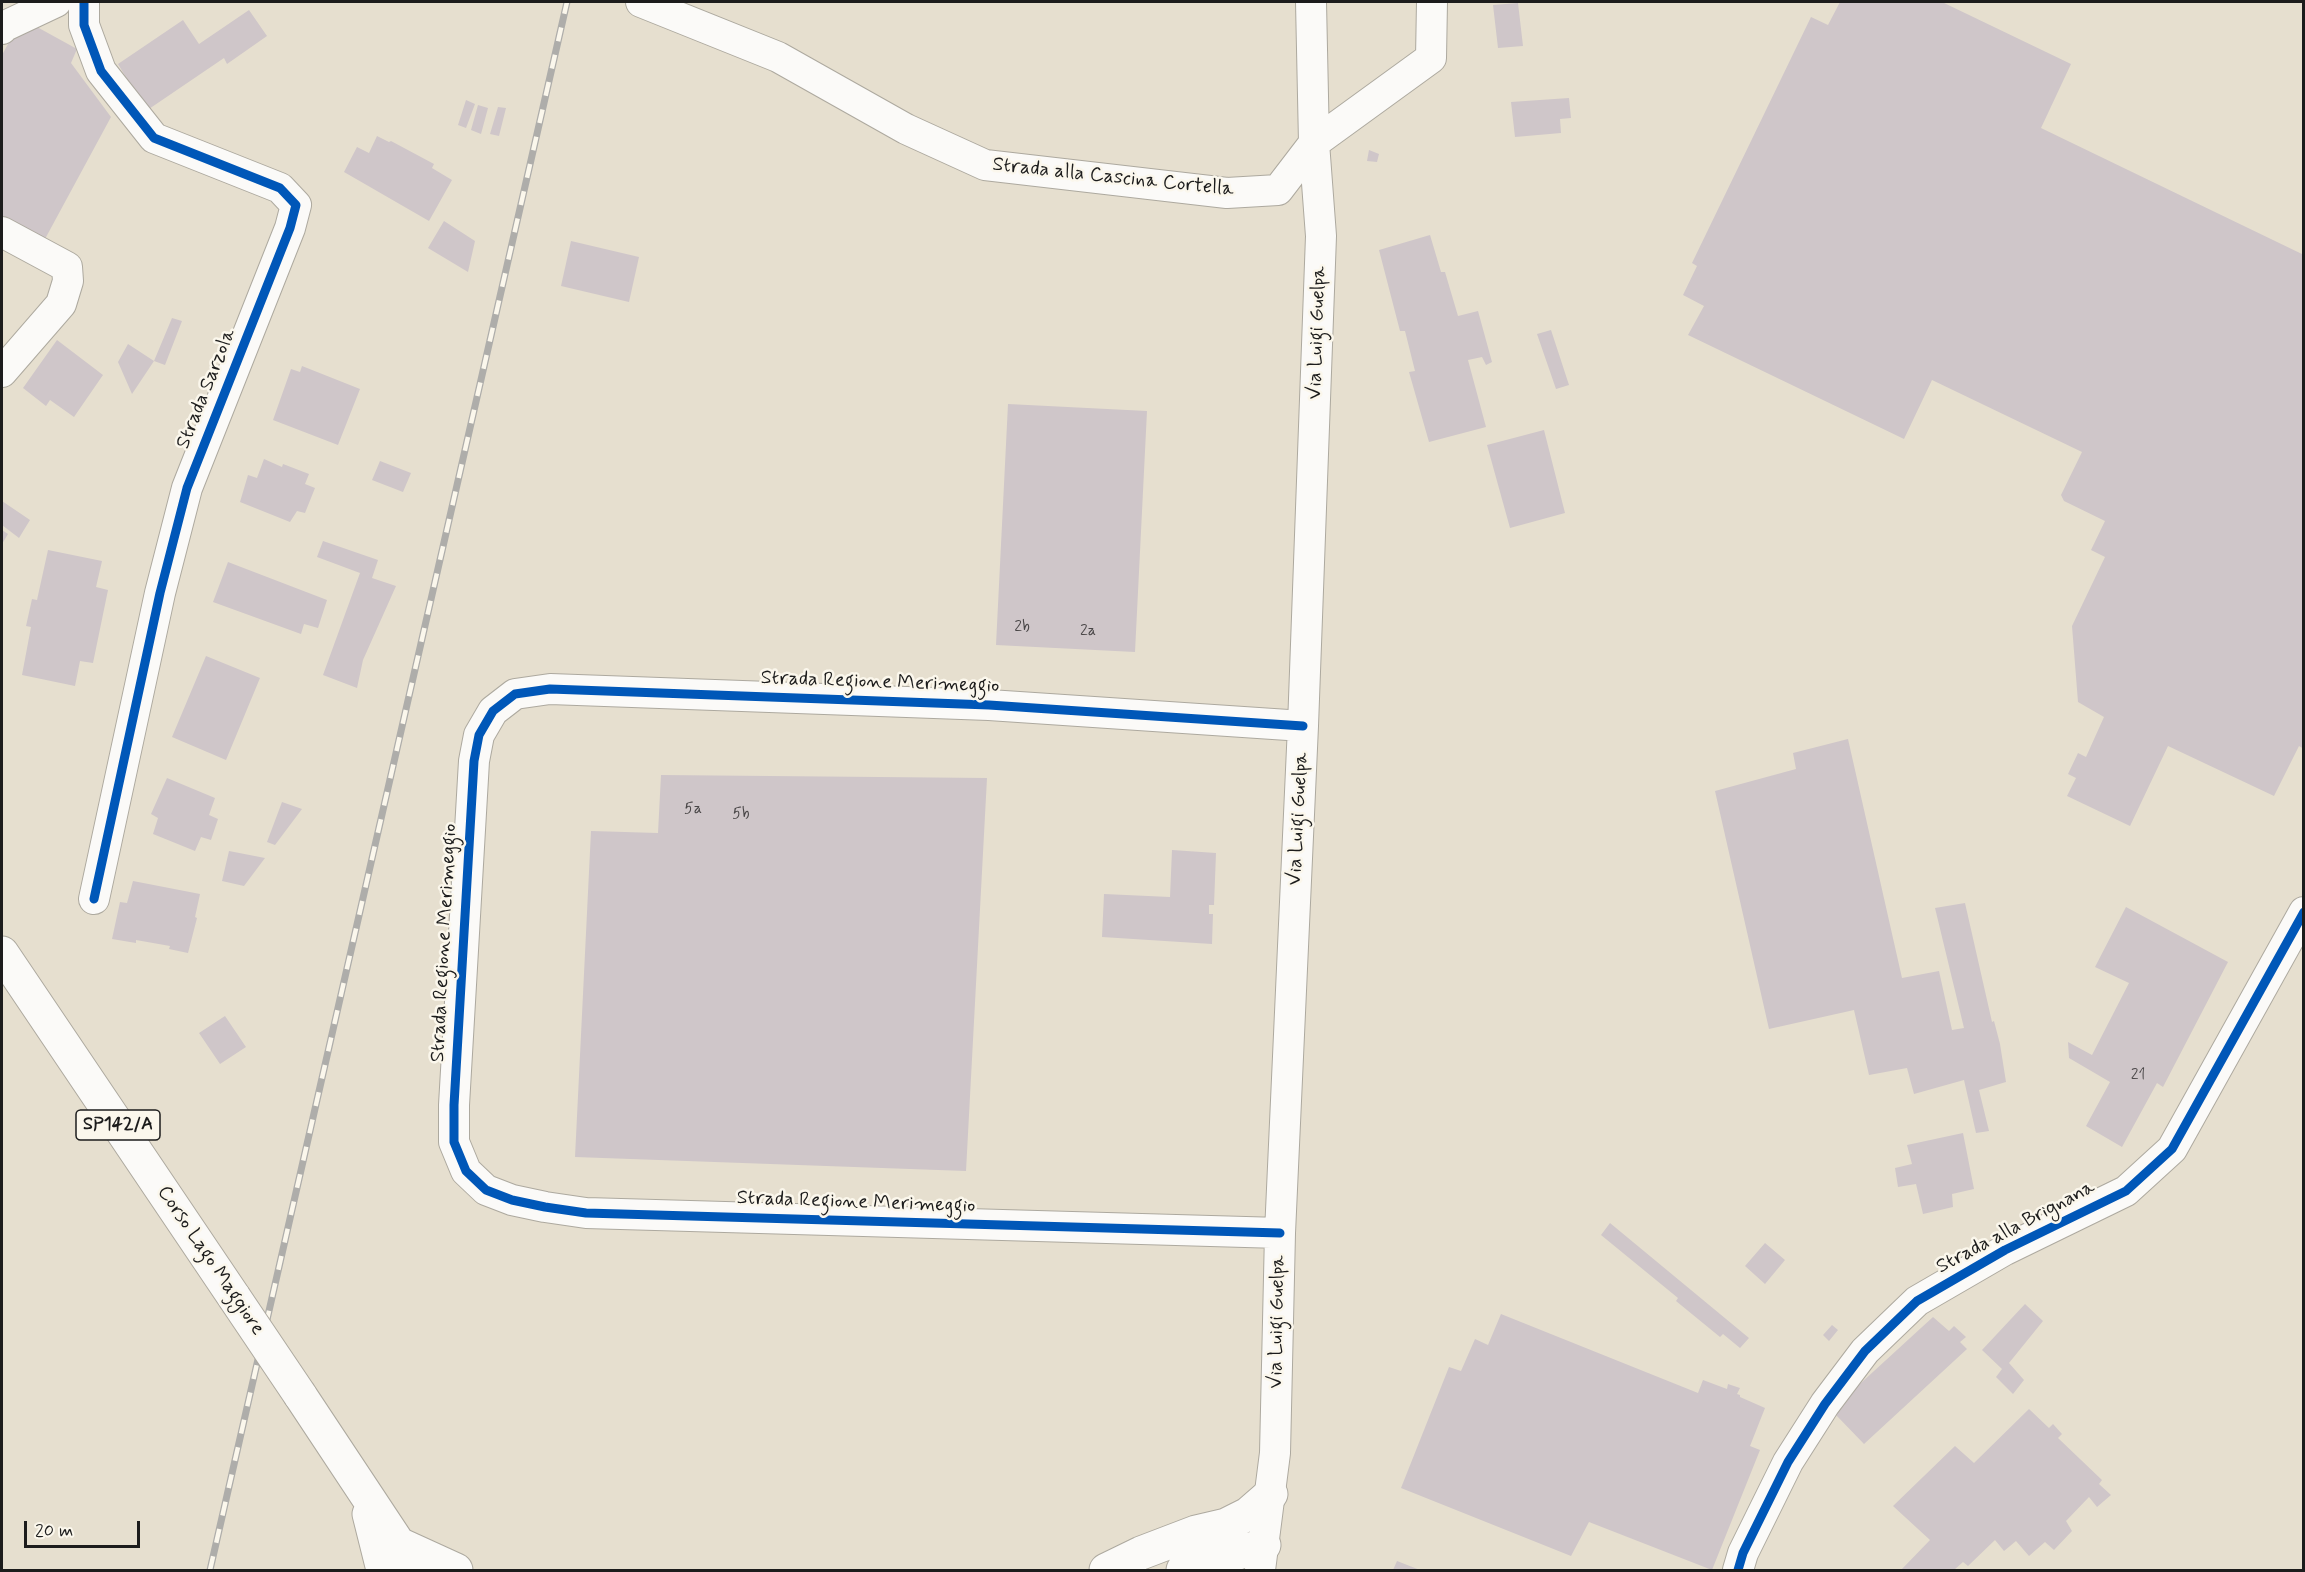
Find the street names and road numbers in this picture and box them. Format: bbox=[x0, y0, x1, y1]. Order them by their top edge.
street label: Strada alla Cascina Cortella bbox=[991, 153, 1235, 203]
street label: Via Luigi Guelpa bbox=[1304, 266, 1332, 400]
street label: Strada Sarzola bbox=[172, 325, 242, 453]
street label: Strada Regione Merimeggio bbox=[760, 667, 1000, 699]
street label: Via Luigi Guelpa bbox=[1284, 752, 1314, 886]
street label: Strada Regione Merimeggio bbox=[427, 823, 463, 1063]
road number: SP142/A bbox=[76, 1110, 160, 1140]
street label: Strada alla Brignana bbox=[1933, 1176, 2099, 1280]
street label: Corso Lago Maggiore bbox=[151, 1182, 269, 1340]
street label: Strada Regione Merimeggio bbox=[736, 1187, 976, 1219]
street label: Via Luigi Guelpa bbox=[1265, 1255, 1291, 1389]

